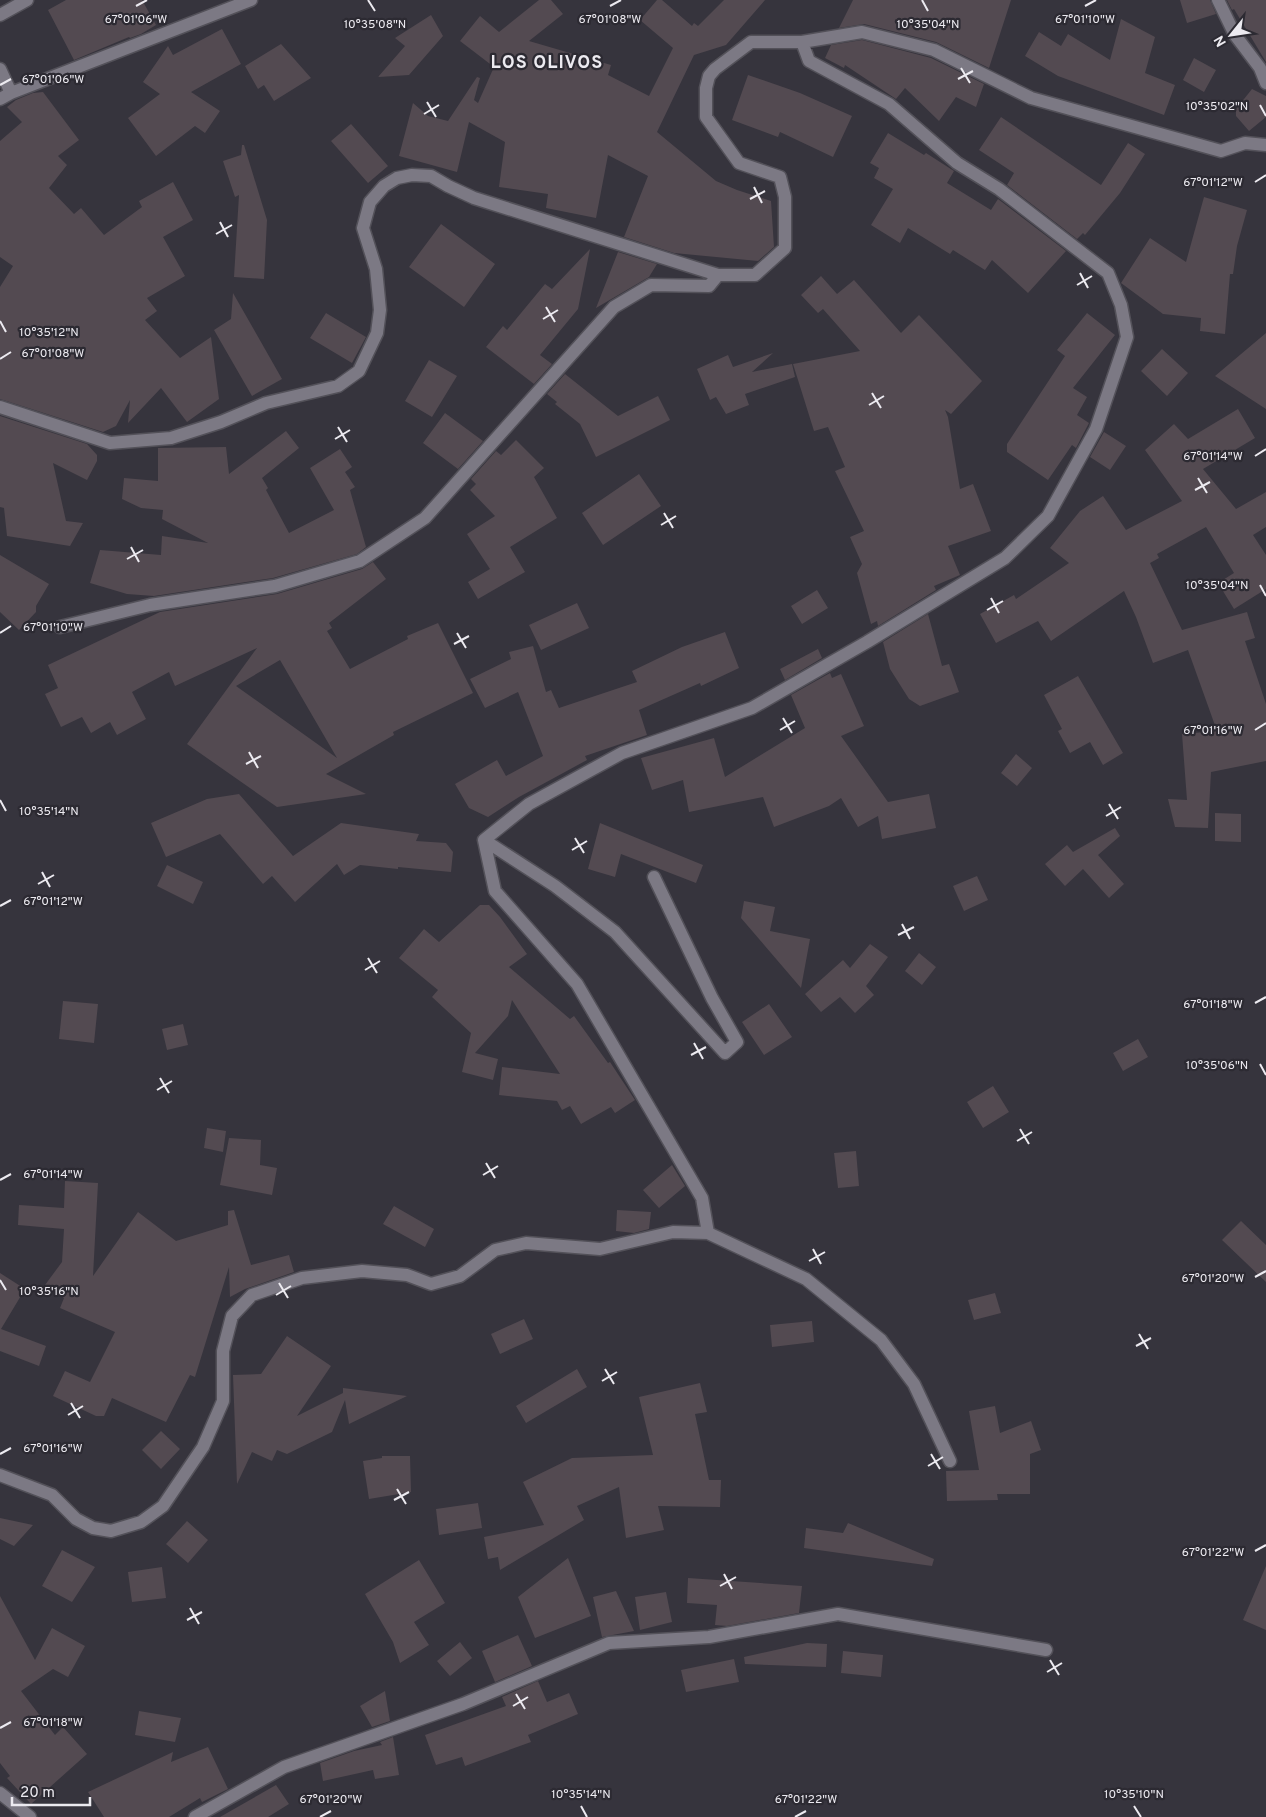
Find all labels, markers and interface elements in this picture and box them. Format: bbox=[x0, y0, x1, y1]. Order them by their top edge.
north arrow bbox=[1206, 10, 1256, 60]
text: 67°01'06"W bbox=[105, 12, 167, 28]
text: 67°01'08"W bbox=[579, 12, 641, 28]
text: 67°01'10"W bbox=[1055, 12, 1115, 28]
text: 10°35'08"N bbox=[344, 17, 406, 33]
text: 10°35'04"N bbox=[897, 17, 959, 33]
text: N bbox=[1211, 32, 1231, 49]
district label: LOS OLIVOS bbox=[491, 52, 603, 75]
text: 67°01'06"W bbox=[22, 72, 84, 88]
text: 10°35'02"N bbox=[1186, 99, 1248, 115]
text: 67°01'12"W bbox=[1183, 175, 1243, 191]
text: 10°35'12"N bbox=[19, 325, 79, 341]
text: 67°01'08"W bbox=[22, 346, 84, 362]
text: 67°01'14"W bbox=[1183, 449, 1243, 465]
text: 10°35'04"N bbox=[1186, 578, 1248, 594]
text: 67°01'10"W bbox=[23, 620, 83, 636]
text: 67°01'16"W bbox=[1183, 723, 1243, 739]
text: 10°35'14"N bbox=[19, 804, 79, 820]
text: 67°01'12"W bbox=[23, 894, 83, 910]
text: 67°01'18"W bbox=[1183, 997, 1243, 1013]
text: 10°35'06"N bbox=[1186, 1058, 1248, 1074]
text: 67°01'14"W bbox=[23, 1167, 83, 1183]
text: 67°01'20"W bbox=[1182, 1271, 1244, 1287]
text: 10°35'16"N bbox=[19, 1284, 79, 1300]
text: 67°01'16"W bbox=[23, 1441, 83, 1457]
text: 67°01'22"W bbox=[1182, 1545, 1244, 1561]
text: 67°01'18"W bbox=[23, 1715, 83, 1731]
scale bar bbox=[12, 1774, 90, 1806]
text: 20 m bbox=[20, 1784, 55, 1803]
text: 10°35'14"N bbox=[551, 1787, 611, 1803]
text: 10°35'10"N bbox=[1104, 1787, 1164, 1803]
text: 67°01'20"W bbox=[300, 1792, 362, 1808]
text: 67°01'22"W bbox=[775, 1792, 837, 1808]

